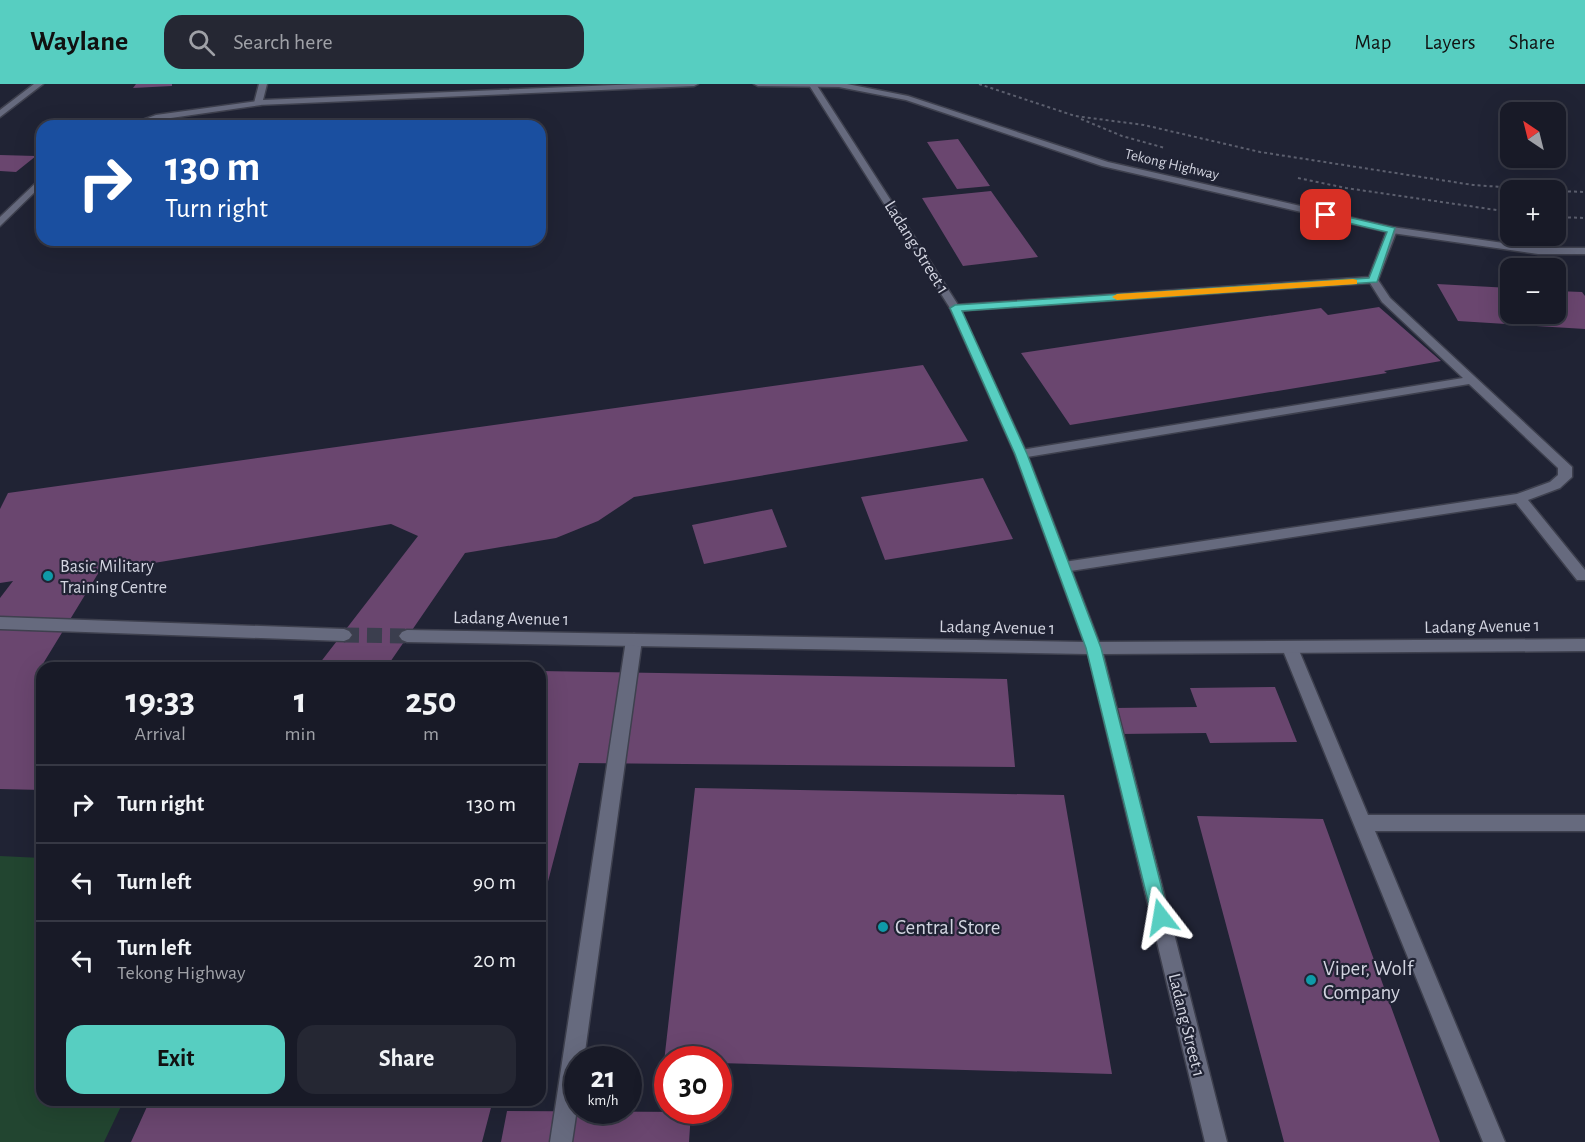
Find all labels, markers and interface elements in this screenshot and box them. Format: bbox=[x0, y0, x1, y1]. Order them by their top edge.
search box bbox=[164, 15, 584, 69]
icon: search bbox=[185, 26, 218, 59]
text: Waylane bbox=[30, 28, 128, 56]
text: Search here bbox=[233, 31, 333, 53]
text: Map bbox=[1355, 32, 1391, 53]
text: Layers bbox=[1424, 32, 1475, 53]
text: Share bbox=[1508, 32, 1555, 53]
north arrow bbox=[1500, 102, 1566, 168]
map controls bbox=[1500, 102, 1566, 324]
icon: right bbox=[66, 144, 144, 222]
text: 130 m bbox=[165, 146, 260, 188]
street label: Tekong Highway bbox=[1123, 146, 1221, 183]
button: + bbox=[1500, 180, 1566, 246]
pin bbox=[1300, 189, 1351, 240]
text: Turn right bbox=[165, 195, 268, 222]
street label: Ladang Street 1 bbox=[880, 198, 952, 297]
icon: arrive bbox=[1309, 198, 1342, 231]
button: − bbox=[1500, 258, 1566, 324]
place label: Basic Military Training Centre bbox=[60, 558, 167, 597]
marker: Basic Military Training Centre bbox=[41, 569, 55, 583]
street label: Ladang Avenue 1 bbox=[453, 609, 569, 629]
street label: Ladang Avenue 1 bbox=[1424, 617, 1540, 637]
street label: Ladang Avenue 1 bbox=[939, 618, 1055, 638]
text: 19:33 bbox=[125, 683, 195, 719]
text: 1 bbox=[294, 683, 307, 719]
text: 250 bbox=[405, 683, 457, 719]
text: Arrival bbox=[135, 724, 186, 744]
text: min bbox=[285, 724, 316, 744]
text: m bbox=[423, 724, 439, 744]
icon: right bbox=[66, 788, 99, 821]
text: Turn right bbox=[117, 793, 204, 815]
text: 130 m bbox=[467, 793, 516, 815]
icon: left bbox=[66, 866, 99, 899]
text: Turn left bbox=[117, 871, 191, 893]
text: 90 m bbox=[473, 871, 516, 893]
position arrow bbox=[1129, 885, 1193, 949]
place label: Central Store bbox=[895, 917, 1001, 938]
marker: Central Store bbox=[876, 920, 890, 934]
text: Turn left bbox=[117, 937, 191, 959]
icon: left bbox=[66, 944, 99, 977]
text: 20 m bbox=[473, 949, 516, 971]
place label: Viper, Wolf Company bbox=[1323, 958, 1415, 1003]
text: Tekong Highway bbox=[117, 963, 245, 983]
street label: Ladang Street 1 bbox=[1164, 972, 1208, 1079]
marker: Viper, Wolf Company bbox=[1304, 973, 1318, 987]
button: Exit bbox=[66, 1025, 285, 1094]
button: Share bbox=[297, 1025, 516, 1094]
speed limit sign: 30 bbox=[654, 1046, 732, 1124]
text: 21 bbox=[591, 1063, 615, 1093]
text: km/h bbox=[588, 1093, 618, 1108]

